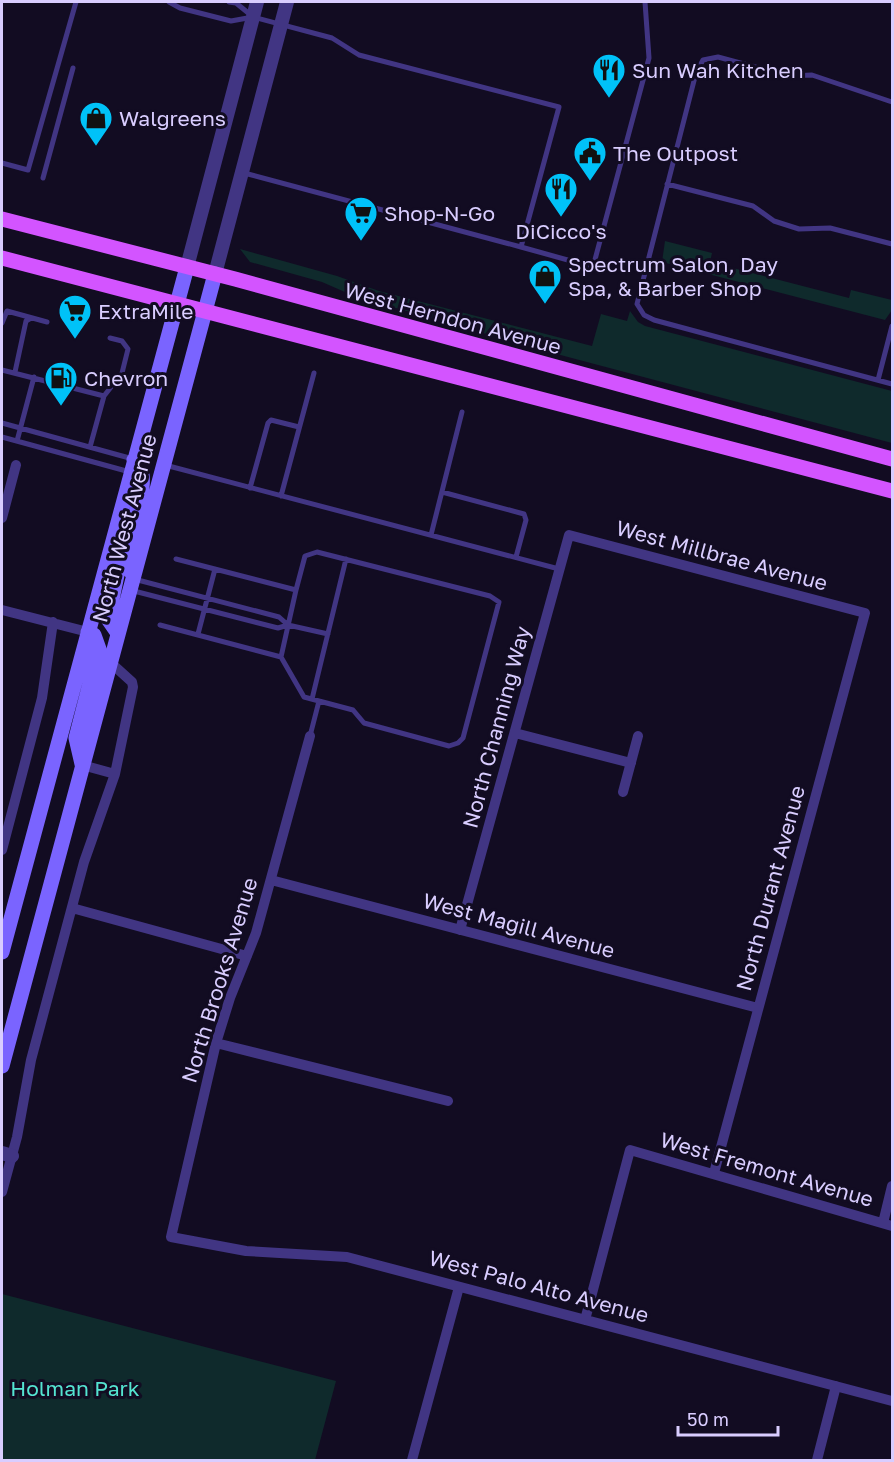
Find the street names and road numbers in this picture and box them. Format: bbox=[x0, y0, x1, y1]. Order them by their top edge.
street label: West Herndon Avenue bbox=[342, 277, 564, 359]
street label: North West Avenue bbox=[86, 431, 162, 625]
street label: West Millbrae Avenue bbox=[613, 514, 831, 596]
street label: North Channing Way bbox=[457, 623, 536, 831]
street label: North Durant Avenue bbox=[730, 782, 810, 994]
street label: North Brooks Avenue bbox=[175, 874, 263, 1086]
street label: West Magill Avenue bbox=[420, 887, 618, 963]
street label: West Fremont Avenue bbox=[657, 1126, 877, 1212]
street label: West Palo Alto Avenue bbox=[426, 1244, 652, 1328]

